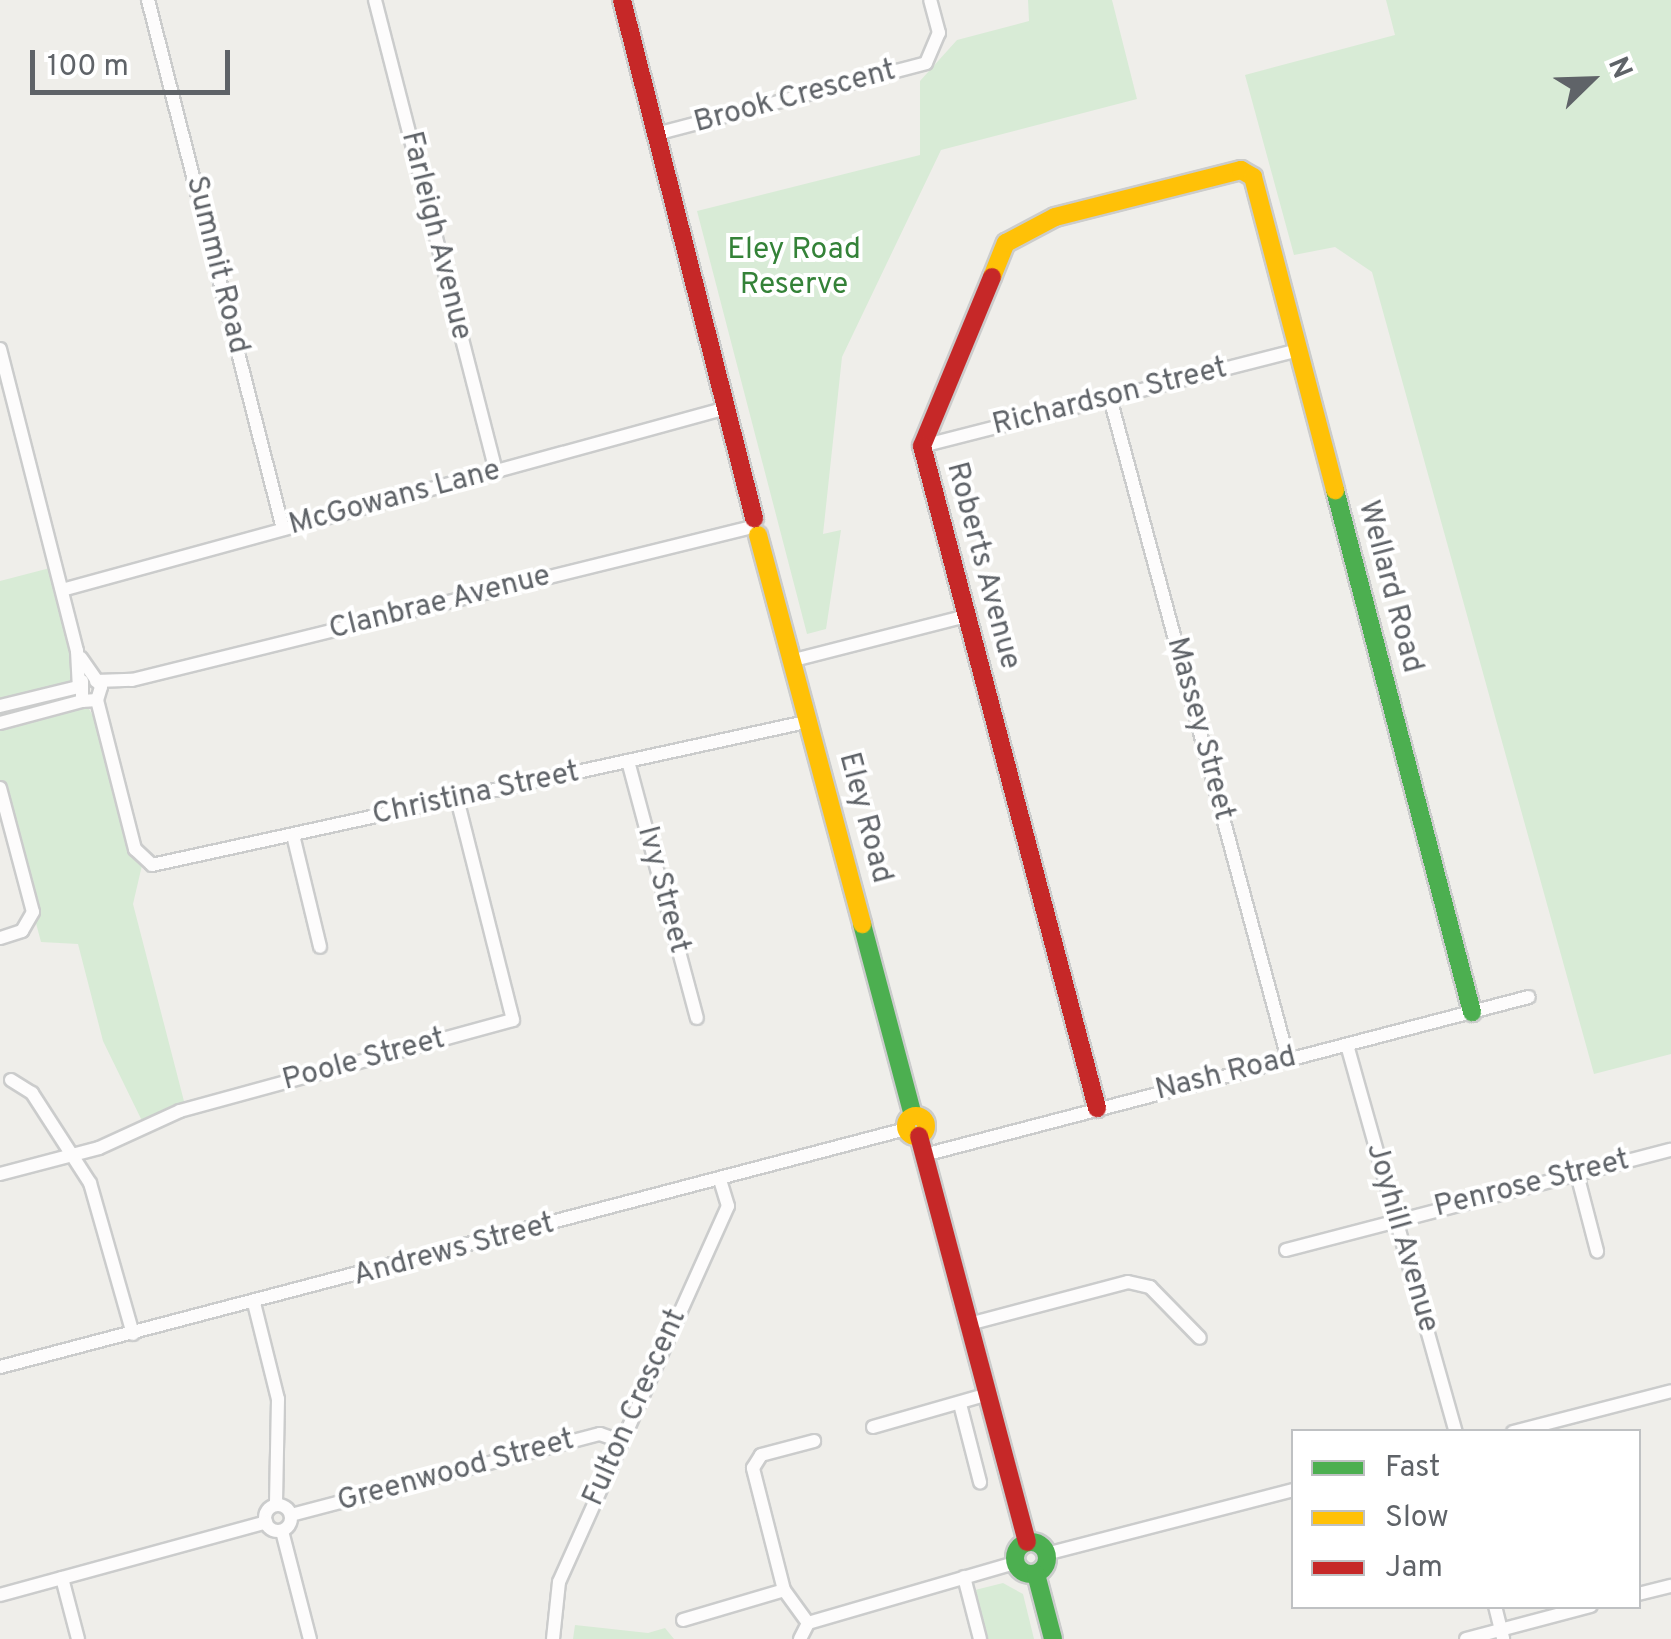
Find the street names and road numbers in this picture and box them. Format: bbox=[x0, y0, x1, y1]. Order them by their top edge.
street label: Brook Crescent bbox=[690, 54, 900, 142]
street label: Farleigh Avenue bbox=[392, 127, 478, 345]
street label: Summit Road bbox=[177, 172, 255, 358]
street label: Richardson Street bbox=[989, 351, 1231, 445]
street label: McGowans Lane bbox=[285, 453, 505, 545]
street label: Roberts Avenue bbox=[937, 458, 1027, 674]
street label: Wellard Road bbox=[1349, 497, 1429, 677]
street label: Clanbrae Avenue bbox=[325, 559, 555, 649]
street label: Massey Street bbox=[1157, 634, 1241, 824]
street label: Eley Road bbox=[829, 749, 899, 887]
street label: Christina Street bbox=[369, 756, 583, 834]
street label: Ivy Street bbox=[628, 822, 696, 958]
street label: Poole Street bbox=[279, 1022, 449, 1100]
street label: Nash Road bbox=[1152, 1040, 1300, 1110]
street label: Joyhill Avenue bbox=[1357, 1139, 1445, 1337]
street label: Penrose Street bbox=[1431, 1143, 1633, 1227]
street label: Andrews Street bbox=[350, 1207, 558, 1295]
street label: Fulton Crescent bbox=[577, 1304, 695, 1512]
street label: Greenwood Street bbox=[334, 1423, 578, 1521]

